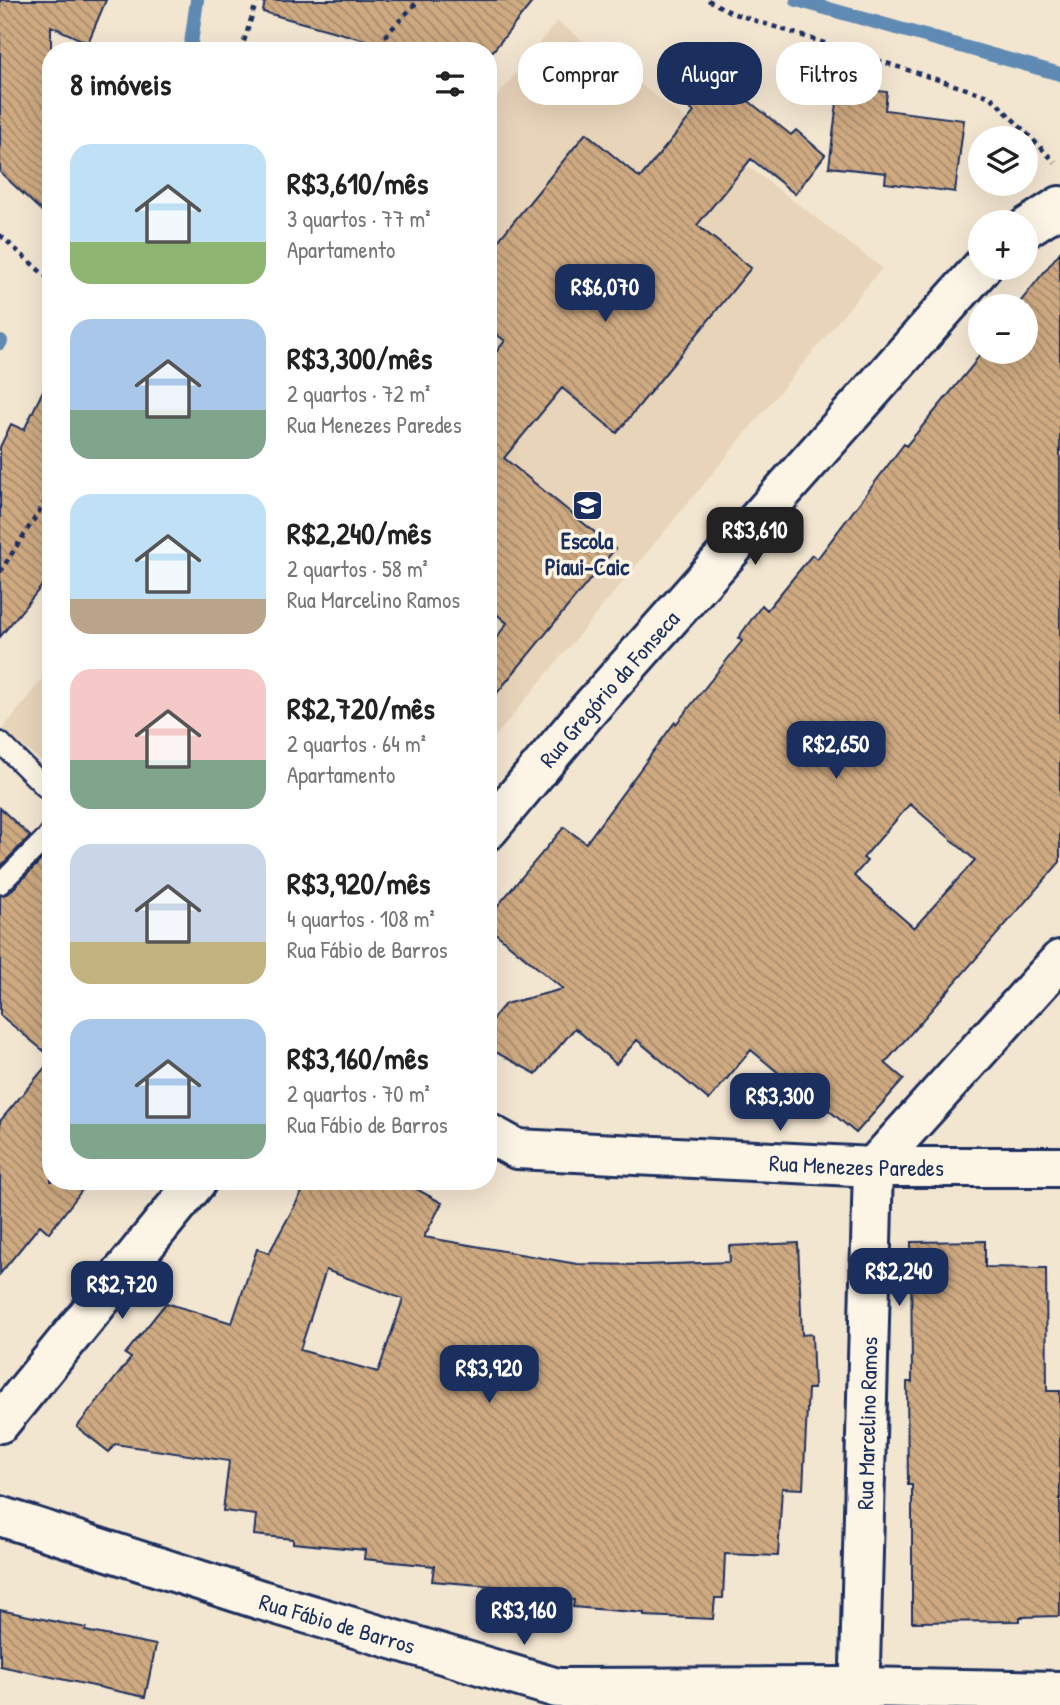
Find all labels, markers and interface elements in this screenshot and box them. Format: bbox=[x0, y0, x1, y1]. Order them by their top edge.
chip: Comprar bbox=[518, 42, 643, 105]
chip: Alugar bbox=[657, 42, 762, 105]
chip: Filtros bbox=[776, 42, 882, 105]
text: 8 imóveis bbox=[70, 64, 171, 104]
icon: filters bbox=[431, 65, 469, 103]
map controls bbox=[968, 126, 1038, 364]
button: layers bbox=[968, 126, 1038, 196]
text: R$3,610/mês bbox=[287, 163, 428, 203]
icon: home bbox=[126, 172, 210, 256]
text: 3 quartos · 77 m² bbox=[287, 203, 431, 234]
button: + bbox=[968, 210, 1038, 280]
text: Apartamento bbox=[287, 234, 395, 265]
pin: R$6,070 bbox=[540, 264, 670, 324]
text: R$6,070 bbox=[571, 271, 639, 302]
button: − bbox=[968, 294, 1038, 364]
text: R$3,300/mês bbox=[287, 338, 432, 378]
icon: home bbox=[126, 347, 210, 431]
text: 2 quartos · 72 m² bbox=[287, 378, 430, 409]
text: Rua Menezes Paredes bbox=[287, 409, 462, 440]
school or university icon: Escola Piaui-Caic bbox=[570, 489, 604, 523]
pin: R$3,610 bbox=[690, 508, 820, 567]
text: R$2,240/mês bbox=[287, 513, 431, 553]
text: R$3,610 bbox=[723, 514, 787, 545]
icon: home bbox=[126, 522, 210, 606]
place label: Escola Piaui-Caic bbox=[545, 525, 630, 582]
text: 2 quartos · 58 m² bbox=[287, 553, 428, 584]
text: Rua Marcelino Ramos bbox=[287, 584, 460, 615]
street label: Rua Gregório da Fonseca bbox=[532, 603, 686, 773]
text: R$2,720/mês bbox=[287, 688, 435, 728]
icon: home bbox=[126, 697, 210, 781]
pin: R$2,650 bbox=[771, 722, 901, 781]
text: 2 quartos · 64 m² bbox=[287, 728, 426, 759]
text: R$2,650 bbox=[803, 728, 869, 759]
text: Apartamento bbox=[287, 759, 395, 790]
text: R$3,920/mês bbox=[287, 863, 430, 903]
icon: home bbox=[126, 872, 210, 956]
text: 4 quartos · 108 m² bbox=[287, 903, 435, 934]
text: Rua Fábio de Barros bbox=[287, 934, 448, 965]
text: R$3,160/mês bbox=[287, 1038, 428, 1078]
icon: home bbox=[126, 1047, 210, 1131]
pin: R$3,300 bbox=[715, 1074, 845, 1133]
text: 2 quartos · 70 m² bbox=[287, 1078, 430, 1109]
text: R$3,300 bbox=[746, 1080, 814, 1111]
text: Rua Fábio de Barros bbox=[287, 1109, 448, 1140]
street label: Rua Menezes Paredes bbox=[768, 1146, 944, 1183]
pin: R$2,240 bbox=[834, 1248, 964, 1308]
text: R$2,240 bbox=[865, 1255, 933, 1286]
pin: R$2,720 bbox=[57, 1262, 187, 1321]
text: R$2,720 bbox=[87, 1268, 157, 1299]
street label: Rua Marcelino Ramos bbox=[849, 1336, 884, 1510]
pin: R$3,920 bbox=[424, 1346, 554, 1405]
text: R$3,920 bbox=[456, 1352, 522, 1383]
street label: Rua Fábio de Barros bbox=[256, 1585, 419, 1661]
pin: R$3,160 bbox=[459, 1588, 589, 1647]
text: R$3,160 bbox=[492, 1594, 556, 1625]

